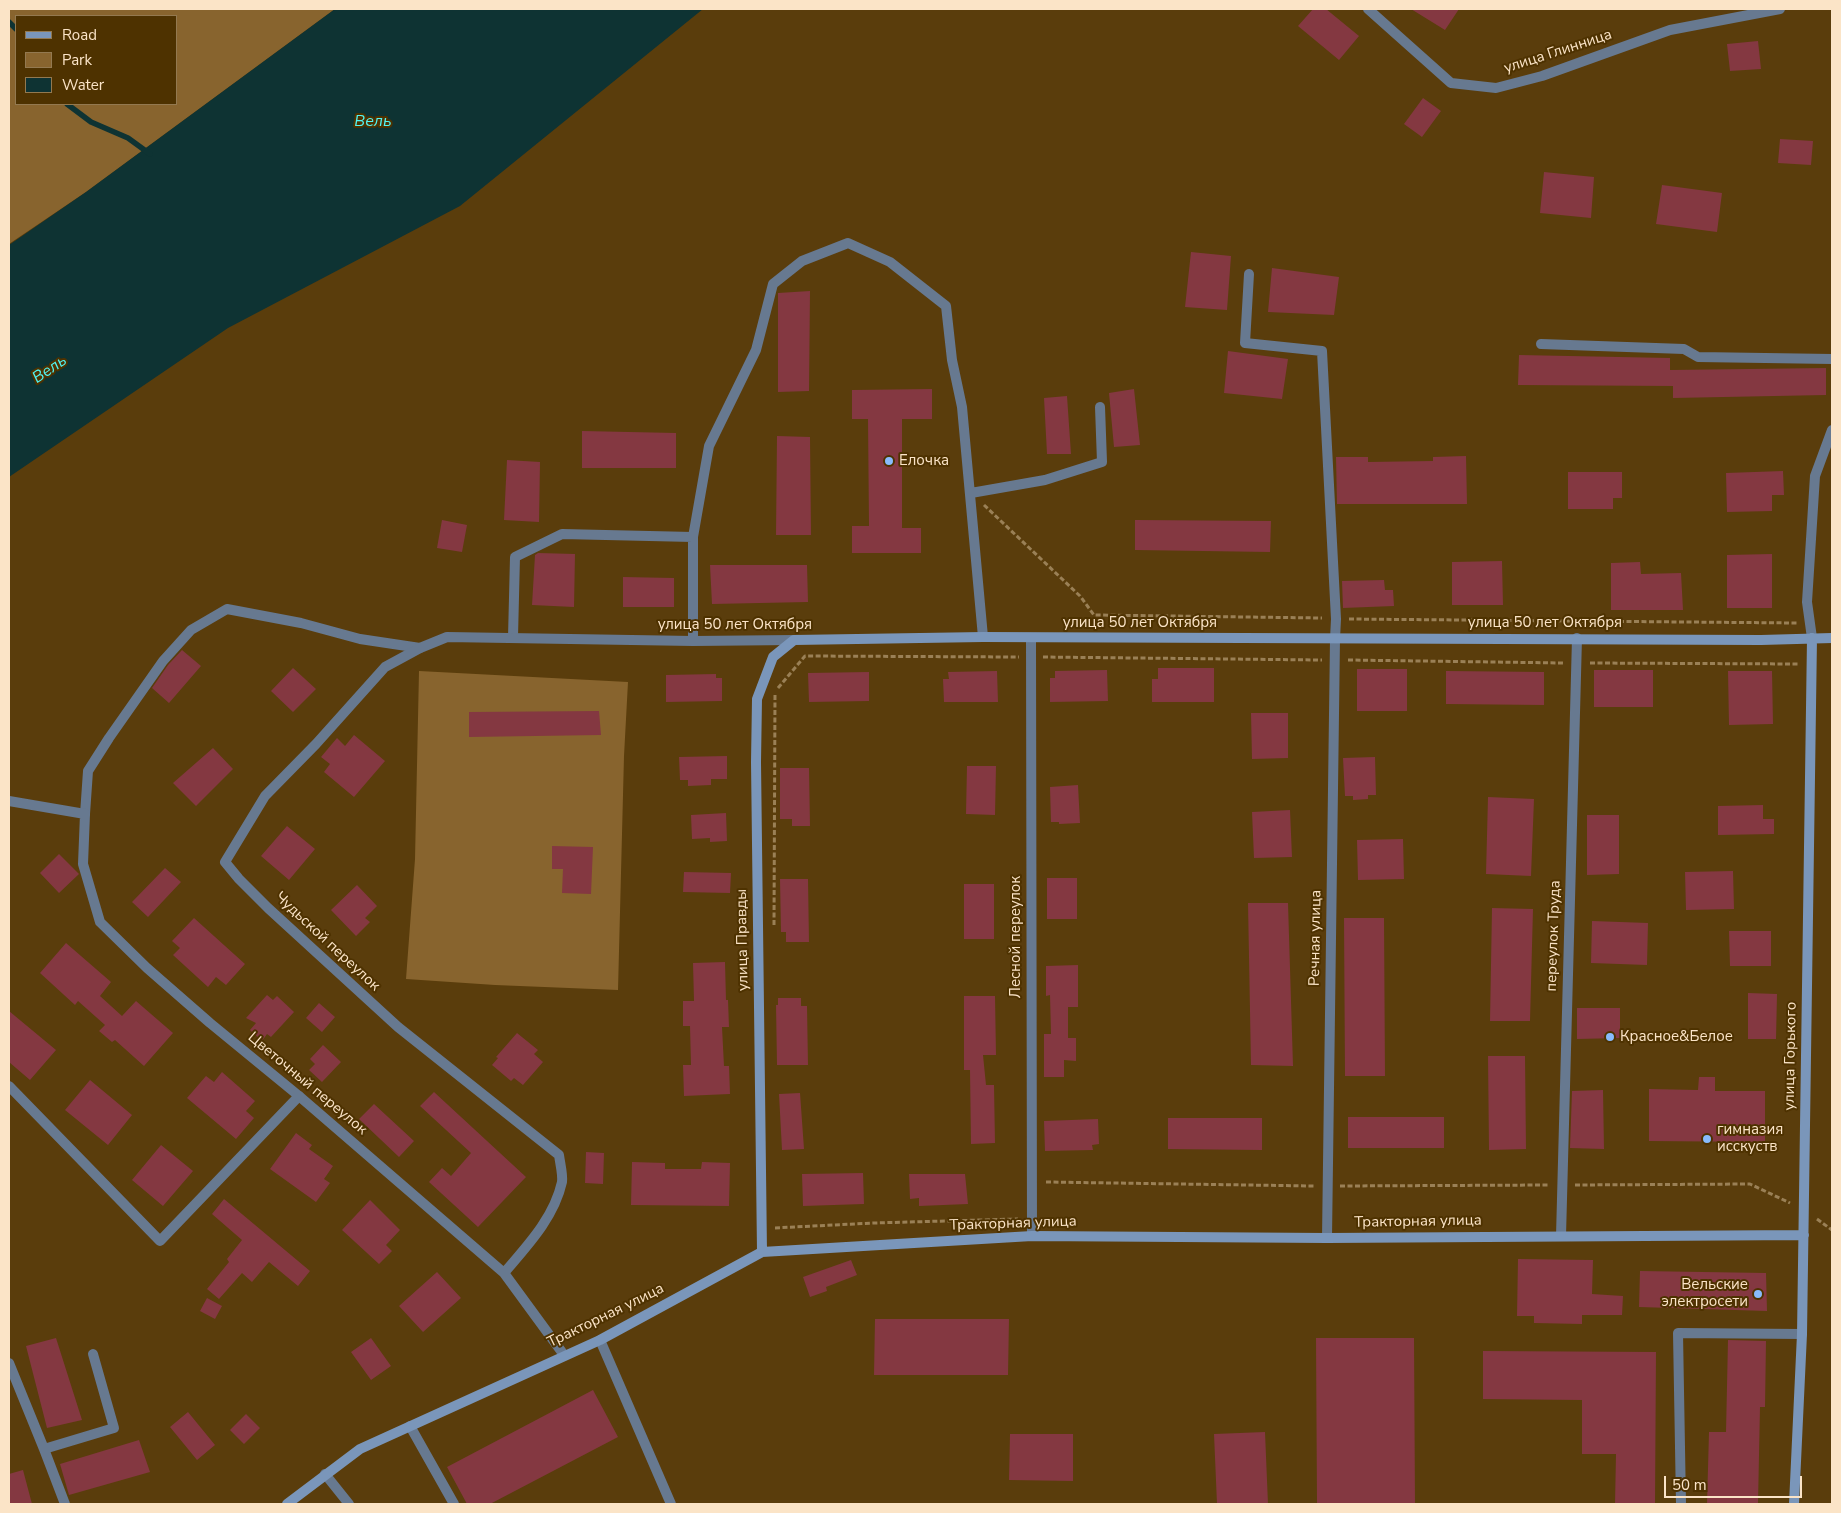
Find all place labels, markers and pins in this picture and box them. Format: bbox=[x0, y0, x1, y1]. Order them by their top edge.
place label: Елочка bbox=[899, 452, 949, 470]
marker: Елочка bbox=[883, 455, 895, 467]
place label: Красное&Белое bbox=[1620, 1028, 1733, 1046]
marker: Красное&Белое bbox=[1604, 1031, 1616, 1043]
place label: гимназия исскуств bbox=[1717, 1121, 1783, 1156]
marker: гимназия исскуств bbox=[1701, 1133, 1713, 1145]
place label: Вельские электросети bbox=[1661, 1276, 1748, 1311]
marker: Вельские электросети bbox=[1752, 1288, 1764, 1300]

